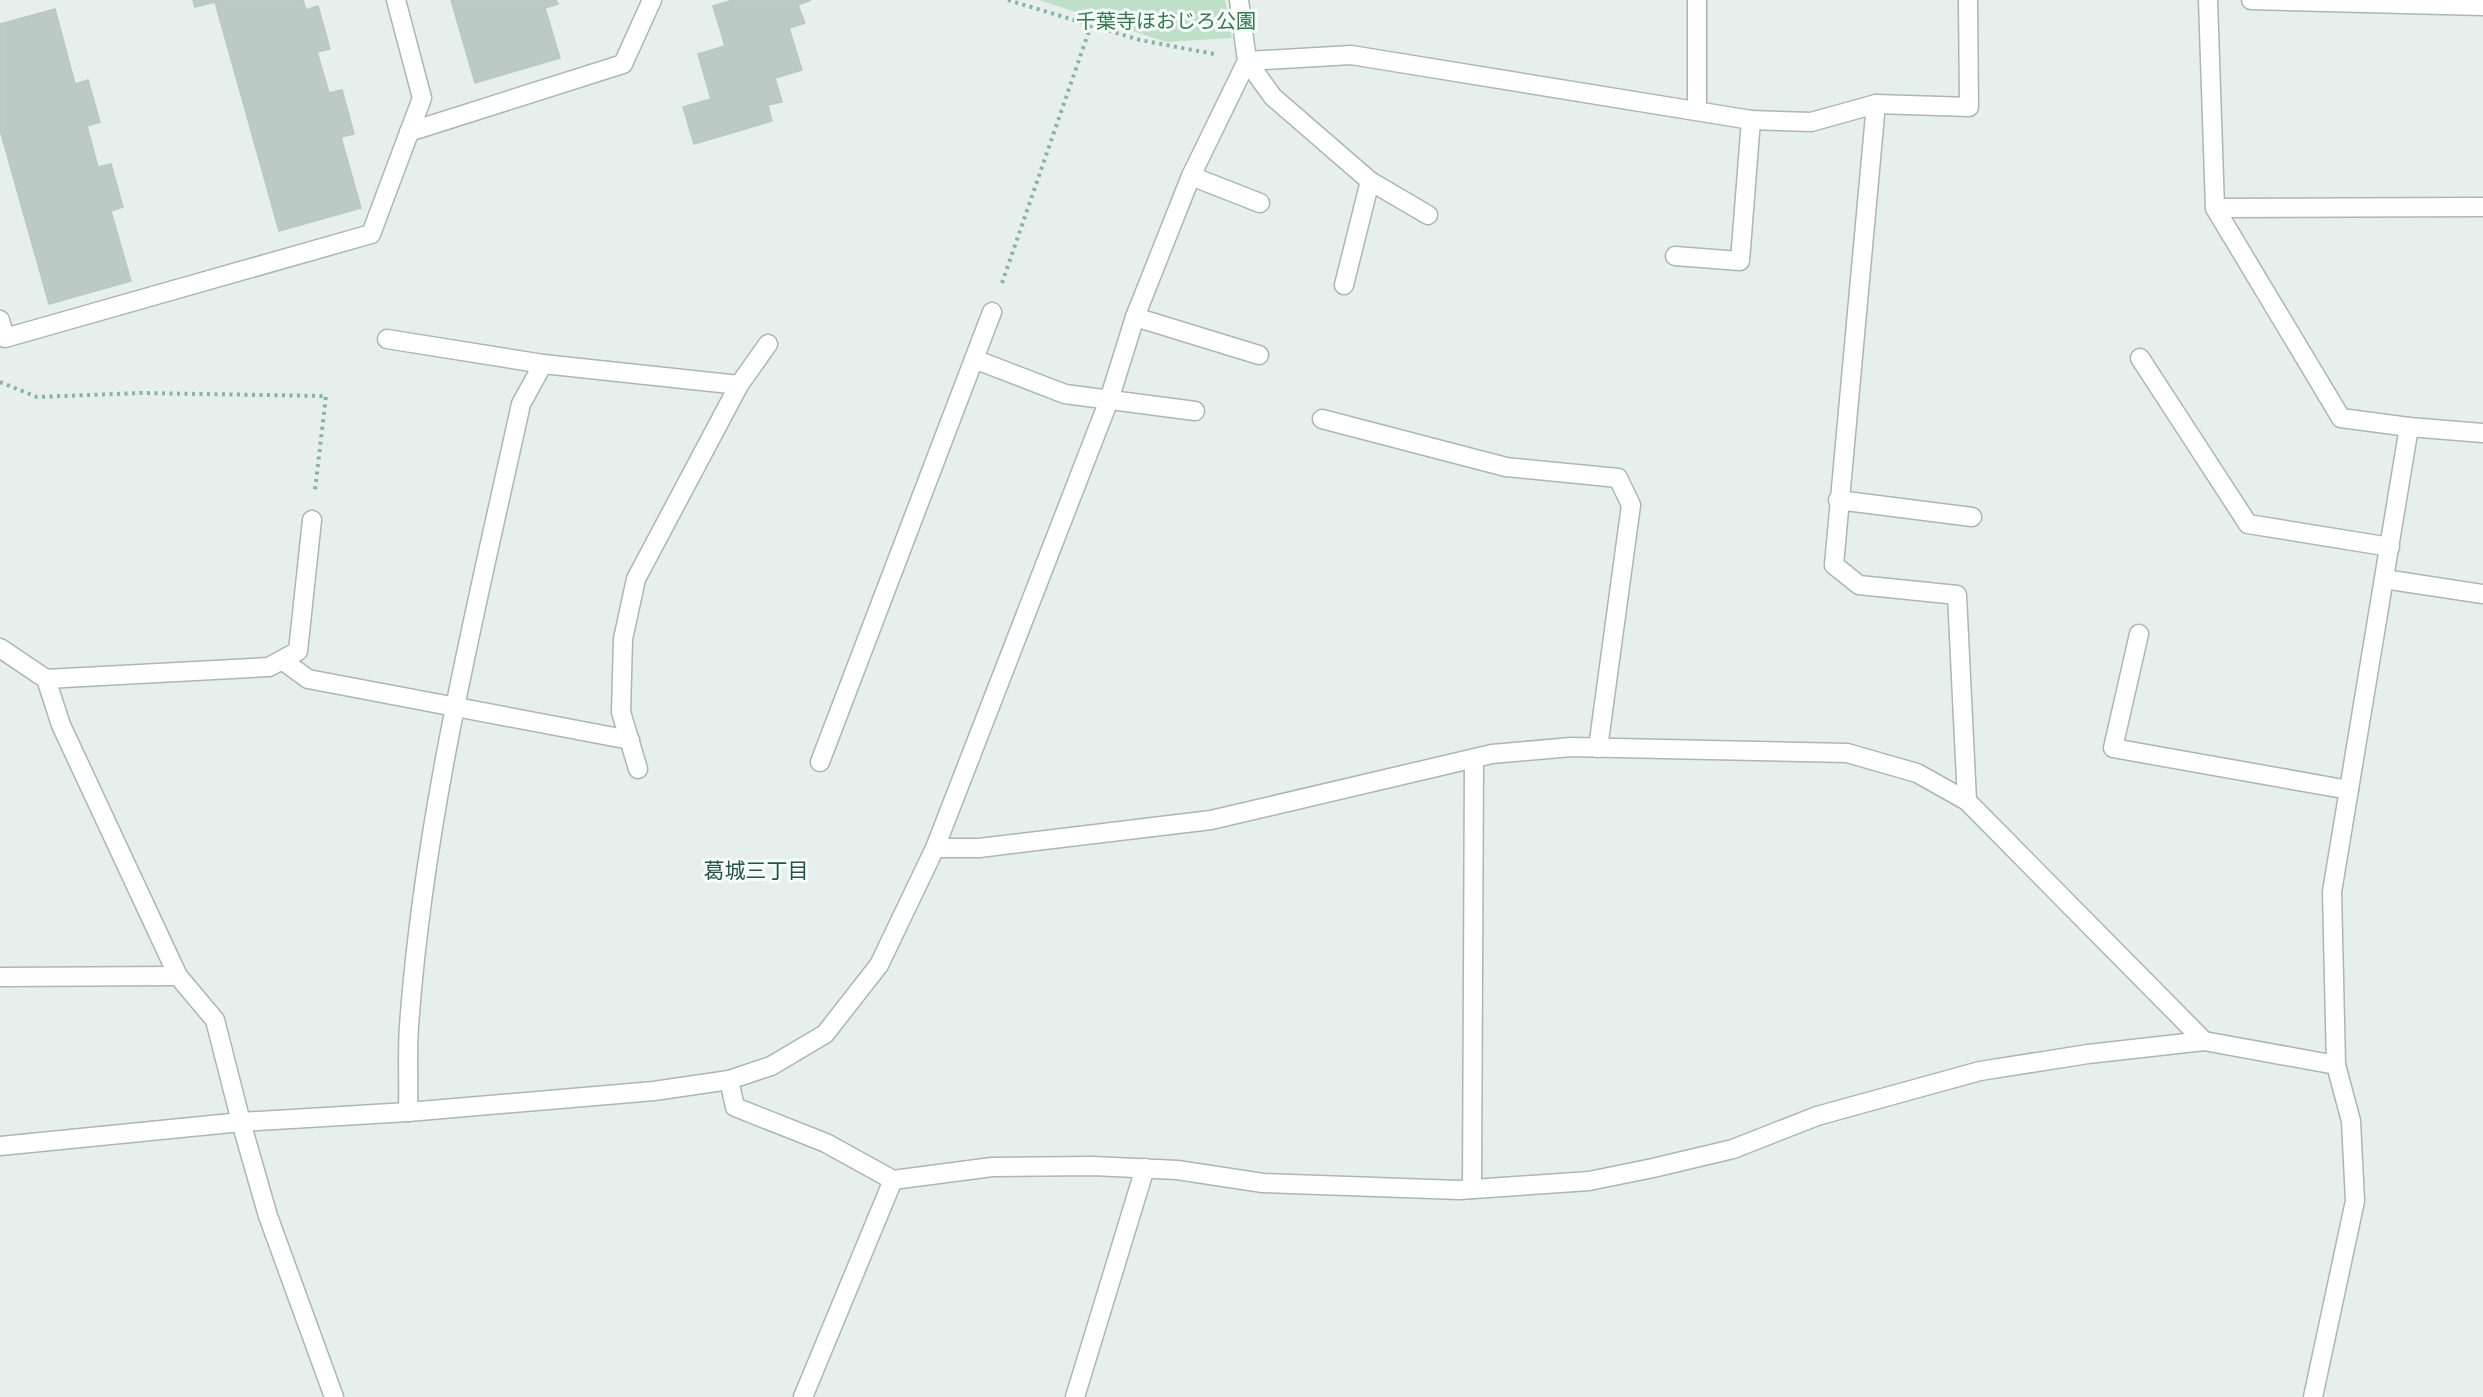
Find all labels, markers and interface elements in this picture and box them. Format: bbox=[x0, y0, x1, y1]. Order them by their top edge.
park label: 千葉寺ほおじろ公園 bbox=[1076, 8, 1256, 32]
district label: 葛城三丁目 bbox=[704, 857, 809, 882]

